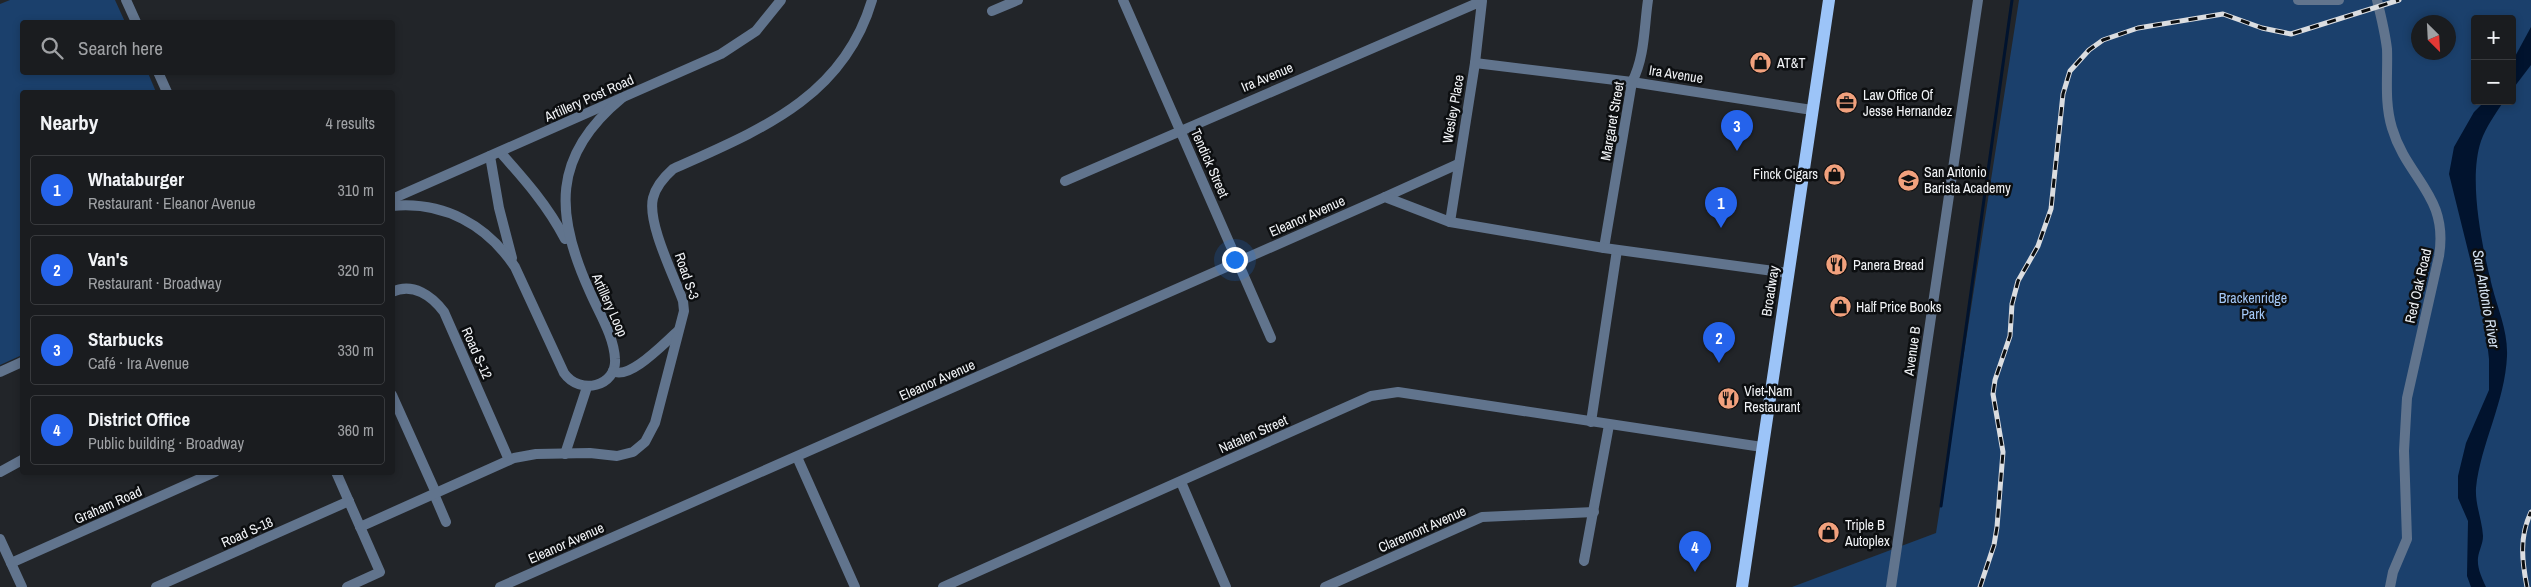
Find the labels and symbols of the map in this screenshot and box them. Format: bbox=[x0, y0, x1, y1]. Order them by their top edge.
north arrow bbox=[2411, 15, 2456, 60]
shop icon: AT&T bbox=[1749, 51, 1773, 75]
place label: AT&T bbox=[1776, 54, 1806, 72]
street label: Ira Avenue bbox=[1238, 58, 1296, 96]
street label: Ira Avenue bbox=[1648, 61, 1704, 87]
street label: Artillery Post Road bbox=[541, 70, 636, 126]
street label: Wesley Place bbox=[1438, 73, 1468, 145]
street label: Margaret Street bbox=[1596, 80, 1628, 162]
place label: Law Office Of Jesse Hernandez bbox=[1863, 86, 1953, 120]
office icon: Law Office Of Jesse Hernandez bbox=[1835, 91, 1859, 115]
pin: 3 bbox=[1721, 110, 1753, 151]
street label: Tendick Street bbox=[1187, 126, 1233, 200]
shop icon: Finck Cigars bbox=[1822, 162, 1846, 186]
place label: San Antonio Barista Academy bbox=[1924, 163, 2011, 197]
place label: Finck Cigars bbox=[1753, 165, 1818, 183]
school or university icon: San Antonio Barista Academy bbox=[1896, 168, 1920, 192]
pin: 1 bbox=[1705, 187, 1737, 228]
street label: Eleanor Avenue bbox=[1266, 191, 1348, 241]
your location bbox=[1222, 247, 1248, 273]
street label: Red Oak Road bbox=[2401, 247, 2435, 325]
water label: San Antonio River bbox=[2467, 248, 2506, 351]
street label: Road S-3 bbox=[671, 250, 703, 302]
restaurant icon: Panera Bread bbox=[1825, 253, 1849, 277]
place label: Panera Bread bbox=[1853, 256, 1924, 274]
street label: Broadway bbox=[1757, 264, 1783, 318]
street label: Artillery Loop bbox=[588, 270, 632, 340]
park label: Brackenridge Park bbox=[2219, 289, 2287, 323]
shop icon: Half Price Books bbox=[1828, 295, 1852, 319]
place label: Half Price Books bbox=[1856, 298, 1942, 316]
pin: 2 bbox=[1703, 322, 1735, 363]
street label: Road S-12 bbox=[458, 324, 496, 382]
street label: Avenue B bbox=[1899, 325, 1924, 378]
street label: Eleanor Avenue bbox=[896, 355, 978, 405]
place label: Viet-Nam Restaurant bbox=[1744, 382, 1800, 416]
restaurant icon: Viet-Nam Restaurant bbox=[1716, 387, 1740, 411]
street label: Natalen Street bbox=[1216, 411, 1290, 457]
street label: Graham Road bbox=[71, 482, 145, 528]
street label: Claremont Avenue bbox=[1375, 502, 1469, 556]
street label: Road S-18 bbox=[218, 513, 276, 551]
place label: Triple B Autoplex bbox=[1844, 516, 1890, 550]
street label: Eleanor Avenue bbox=[525, 518, 607, 568]
shop icon: Triple B Autoplex bbox=[1817, 521, 1841, 545]
pin: 4 bbox=[1679, 531, 1711, 572]

